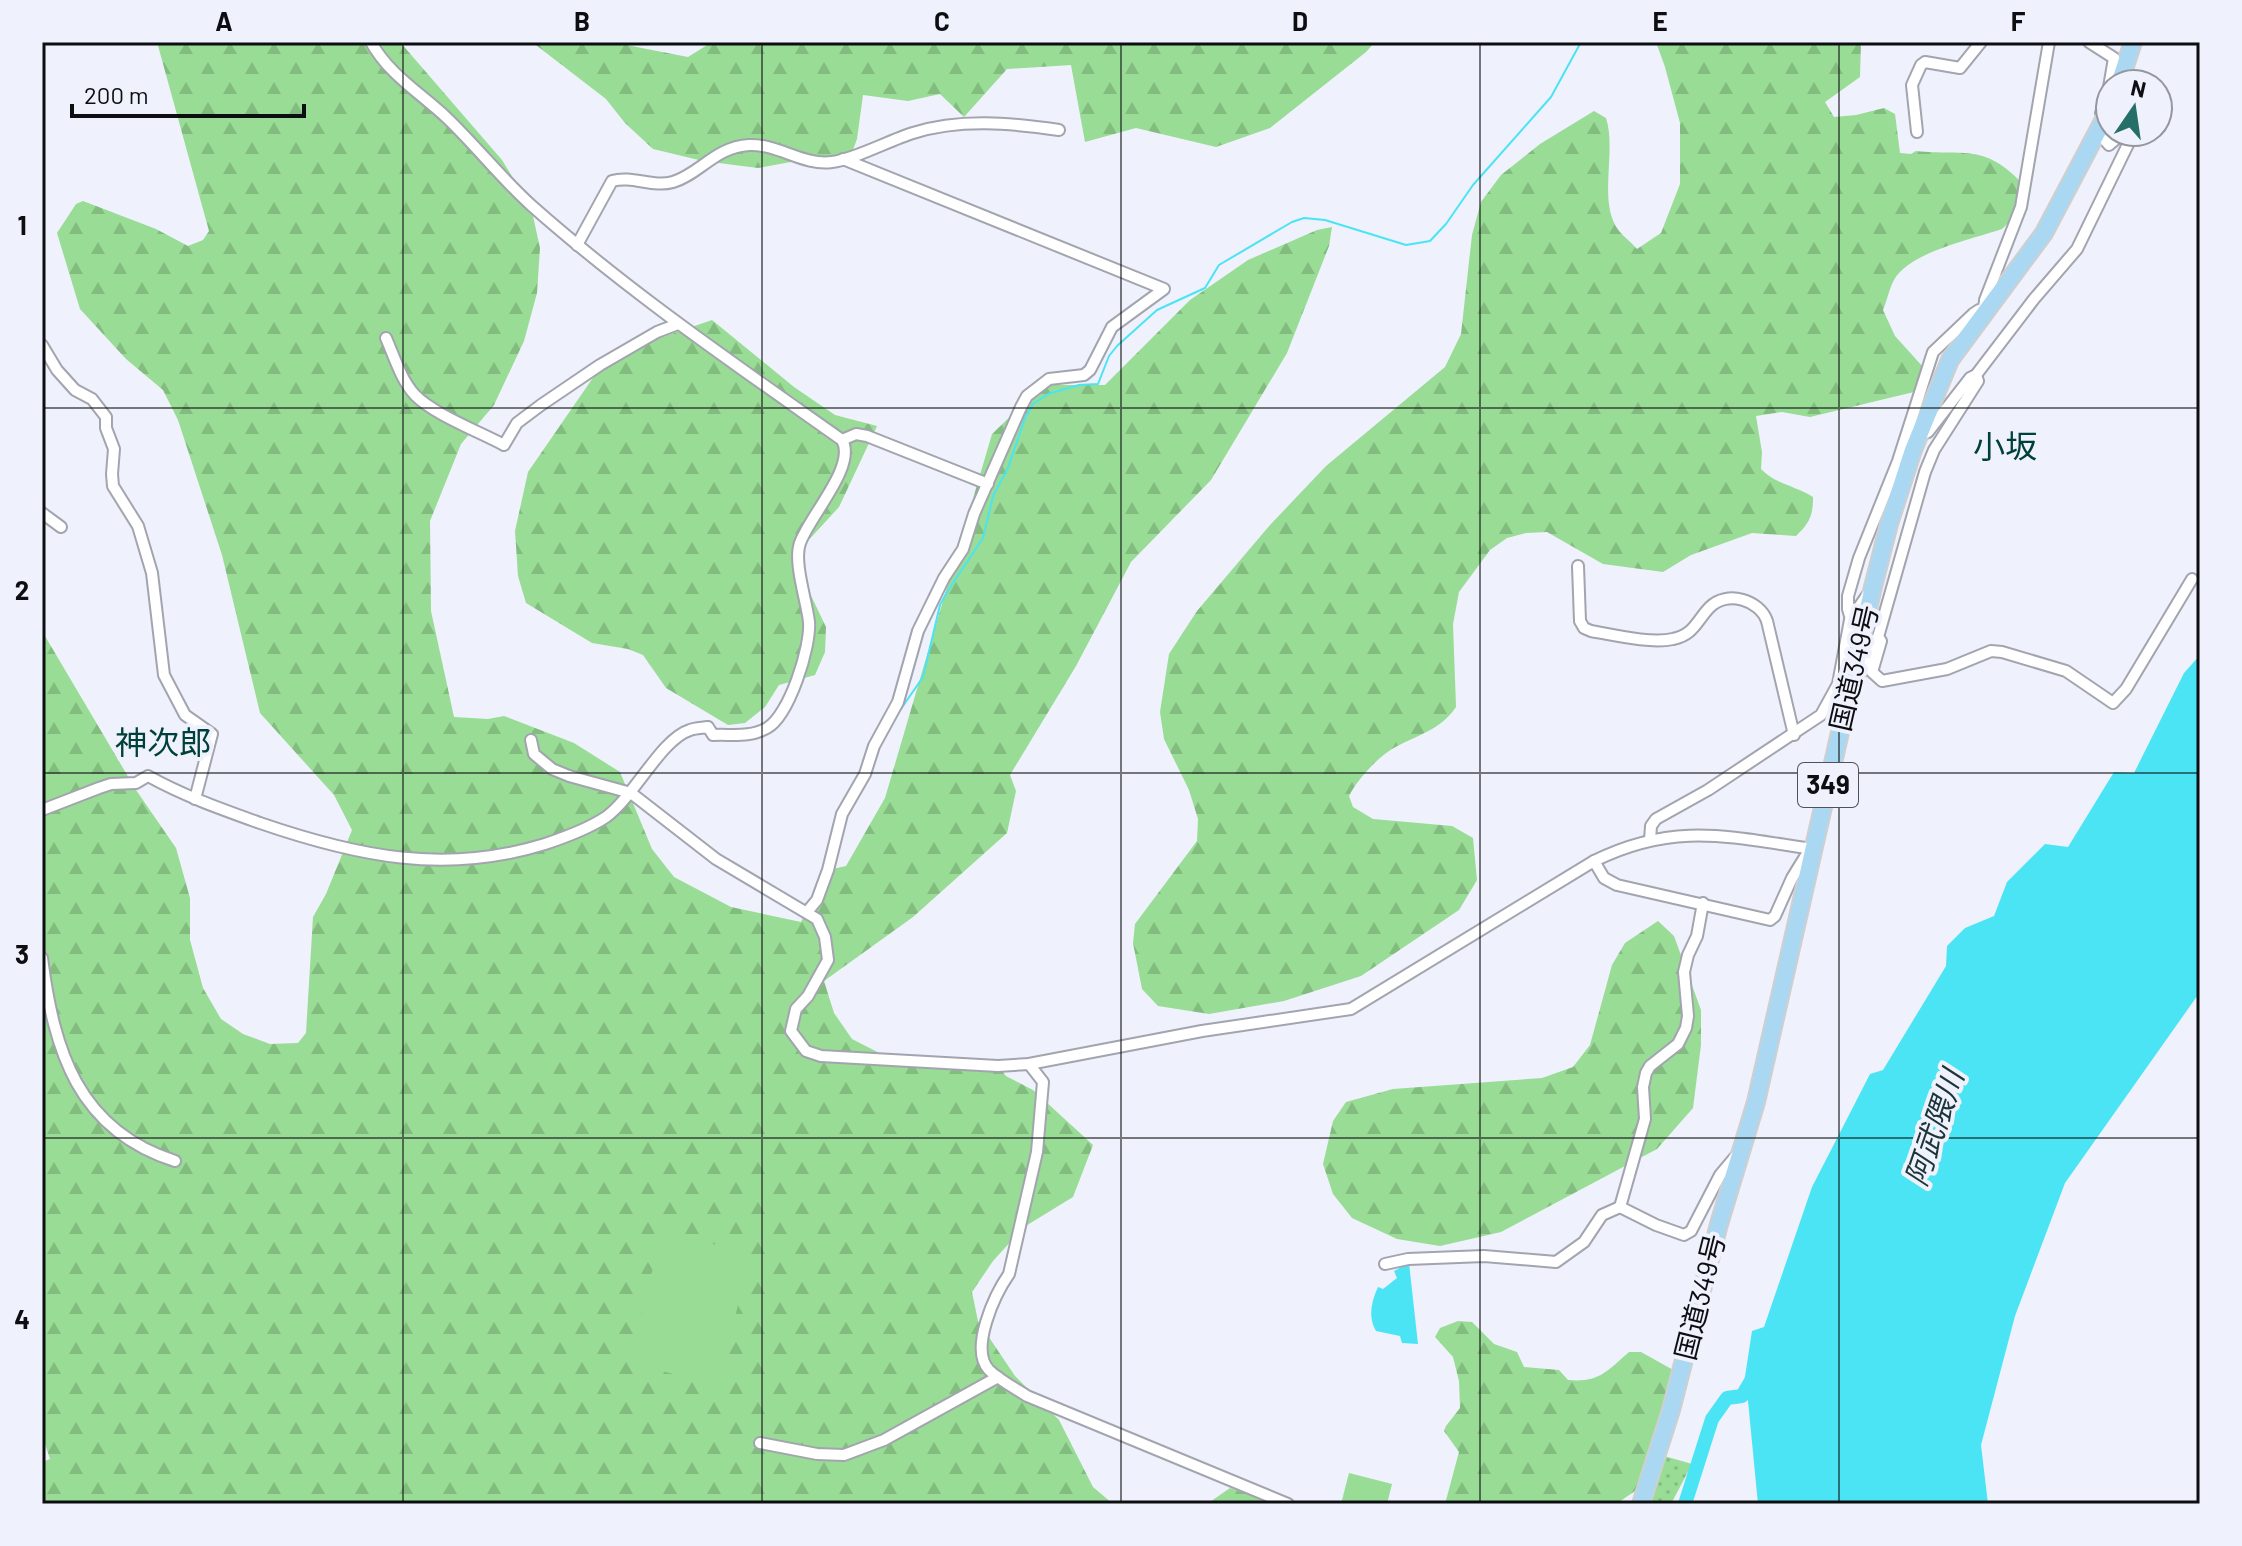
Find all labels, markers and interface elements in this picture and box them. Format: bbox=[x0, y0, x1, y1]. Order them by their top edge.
text: A bbox=[215, 5, 233, 36]
text: B bbox=[574, 5, 590, 36]
text: C bbox=[934, 5, 950, 36]
text: D bbox=[1292, 5, 1308, 36]
text: E bbox=[1652, 5, 1668, 36]
text: F bbox=[2011, 5, 2026, 36]
scale bar bbox=[72, 68, 304, 118]
north arrow bbox=[2094, 68, 2174, 148]
text: N bbox=[2129, 73, 2149, 102]
text: 200 m bbox=[84, 80, 149, 109]
text: 1 bbox=[17, 209, 27, 240]
district label: 小坂 bbox=[1973, 426, 2037, 464]
text: 2 bbox=[15, 574, 29, 605]
street label: 国道349号 bbox=[1822, 601, 1884, 734]
district label: 神次郎 bbox=[115, 722, 211, 760]
road number: 349 bbox=[1798, 763, 1858, 807]
text: 3 bbox=[15, 938, 29, 969]
water label: 阿武隈川 bbox=[1897, 1062, 1971, 1190]
street label: 国道349号 bbox=[1667, 1230, 1731, 1363]
text: 4 bbox=[14, 1303, 30, 1334]

